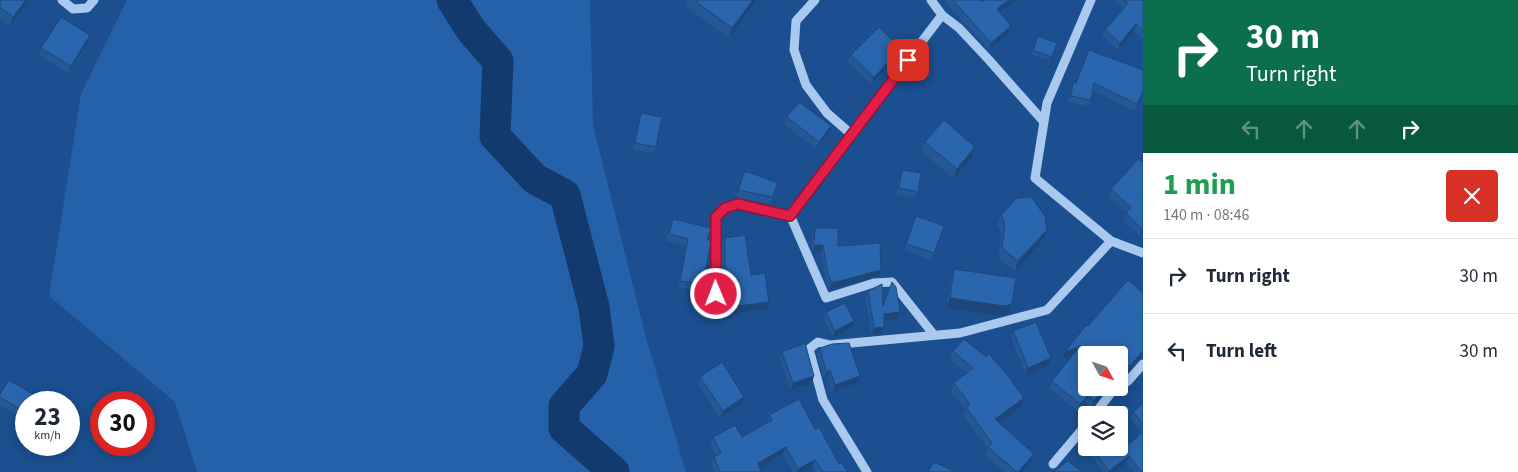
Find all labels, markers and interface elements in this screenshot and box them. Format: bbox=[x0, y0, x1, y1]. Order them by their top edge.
text: 30 m bbox=[1246, 12, 1320, 62]
icon: right bbox=[1163, 20, 1228, 85]
pin bbox=[887, 39, 929, 81]
icon: arrive bbox=[894, 46, 922, 74]
text: Turn right bbox=[1246, 58, 1336, 90]
icon: left bbox=[1237, 115, 1265, 143]
icon: ahead bbox=[1290, 115, 1318, 143]
icon: ahead bbox=[1343, 115, 1371, 143]
icon: right bbox=[1396, 115, 1424, 143]
text: 1 min bbox=[1163, 163, 1236, 206]
button: close bbox=[1446, 170, 1498, 222]
text: 140 m · 08:46 bbox=[1163, 204, 1250, 226]
icon: right bbox=[1163, 262, 1191, 290]
text: Turn right bbox=[1206, 263, 1290, 290]
text: 30 m bbox=[1460, 263, 1498, 290]
position arrow bbox=[689, 267, 741, 319]
icon: left bbox=[1163, 337, 1191, 365]
text: Turn left bbox=[1206, 338, 1277, 365]
text: 30 m bbox=[1460, 338, 1498, 365]
north arrow bbox=[1078, 346, 1128, 396]
map controls bbox=[1078, 346, 1128, 456]
speed limit sign: 30 bbox=[90, 391, 155, 456]
text: 23 bbox=[34, 399, 61, 435]
button: layers bbox=[1078, 406, 1128, 456]
text: km/h bbox=[34, 427, 61, 444]

